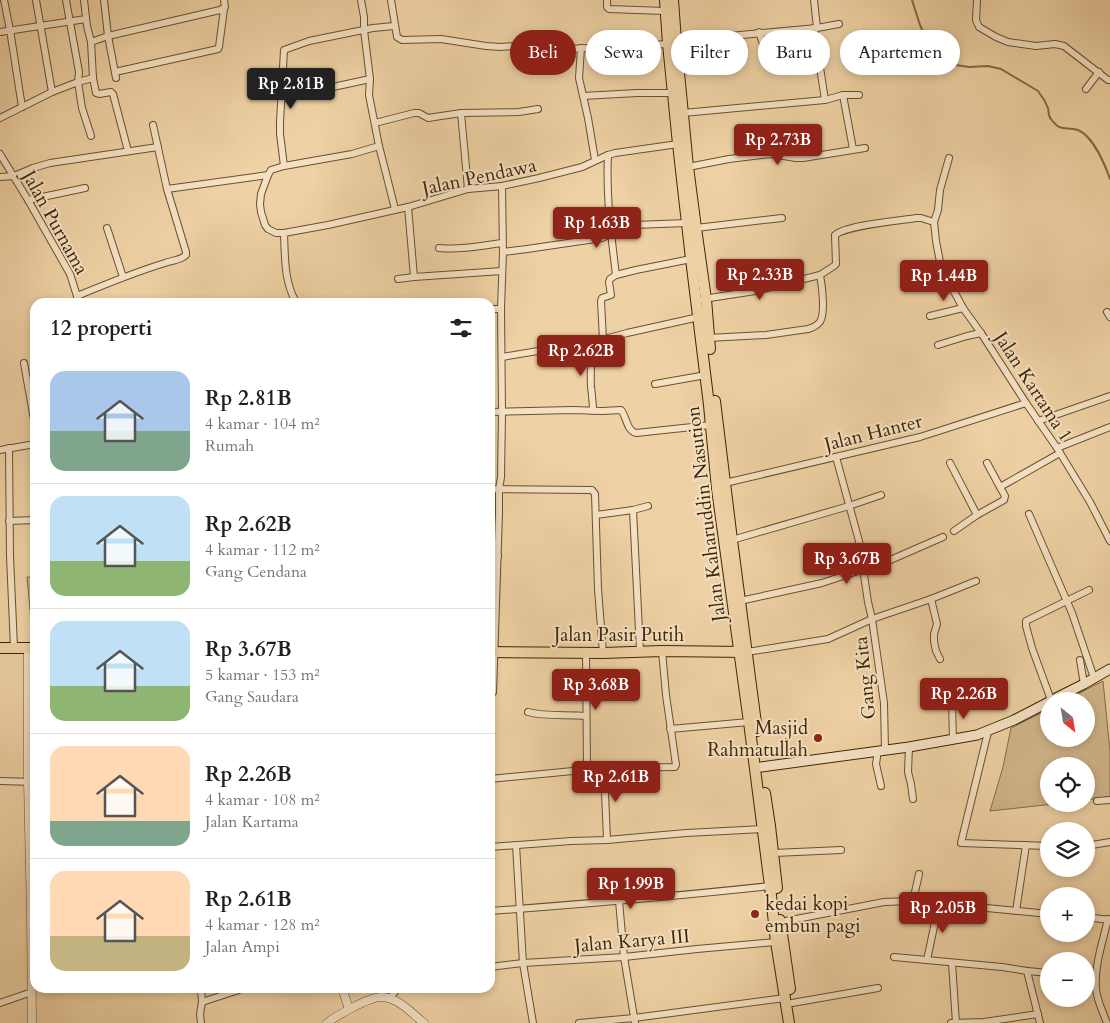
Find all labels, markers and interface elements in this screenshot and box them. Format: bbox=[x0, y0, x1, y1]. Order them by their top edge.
chip: Beli bbox=[510, 30, 576, 75]
chip: Sewa bbox=[586, 30, 661, 75]
chip: Filter bbox=[671, 30, 748, 75]
chip: Baru bbox=[758, 30, 830, 75]
chip: Apartemen bbox=[840, 30, 960, 75]
pin: Rp 2.81B bbox=[239, 68, 343, 110]
text: Rp 2.81B bbox=[258, 73, 324, 95]
pin: Rp 2.73B bbox=[726, 124, 830, 166]
text: Rp 2.73B bbox=[745, 129, 811, 151]
street label: Jalan Pendawa bbox=[417, 152, 539, 202]
street label: Jalan Purnama bbox=[14, 163, 94, 279]
pin: Rp 1.63B bbox=[545, 206, 649, 249]
text: Rp 1.63B bbox=[564, 212, 630, 234]
pin: Rp 2.33B bbox=[708, 258, 812, 301]
pin: Rp 1.44B bbox=[892, 260, 996, 302]
text: Rp 2.33B bbox=[727, 264, 793, 286]
text: Rp 1.44B bbox=[911, 265, 977, 287]
text: 12 properti bbox=[50, 314, 152, 343]
icon: filters bbox=[447, 314, 475, 342]
street label: Jalan Kartama 1 bbox=[986, 324, 1078, 447]
pin: Rp 2.62B bbox=[529, 334, 633, 377]
text: Rp 2.62B bbox=[548, 340, 614, 362]
text: Rp 2.81B bbox=[205, 384, 292, 413]
icon: home bbox=[90, 391, 150, 451]
street label: Jalan Kaharuddin Nasution bbox=[680, 404, 732, 626]
street label: Jalan Hanter bbox=[819, 408, 925, 458]
text: 4 kamar · 104 m² bbox=[205, 413, 320, 435]
text: Rumah bbox=[205, 435, 254, 457]
text: Rp 2.62B bbox=[205, 510, 292, 539]
icon: home bbox=[90, 516, 150, 576]
text: 4 kamar · 112 m² bbox=[205, 539, 320, 561]
pin: Rp 3.67B bbox=[795, 542, 899, 585]
text: Rp 3.67B bbox=[814, 548, 880, 570]
text: Gang Cendana bbox=[205, 561, 307, 583]
street label: Jalan Pasir Putih bbox=[551, 622, 685, 648]
text: Rp 3.67B bbox=[205, 635, 292, 664]
street label: Gang Kita bbox=[848, 635, 882, 721]
icon: home bbox=[90, 641, 150, 701]
text: 5 kamar · 153 m² bbox=[205, 664, 320, 686]
pin: Rp 3.68B bbox=[544, 668, 648, 711]
text: Rp 3.68B bbox=[563, 674, 629, 696]
pin: Rp 2.26B bbox=[912, 678, 1016, 720]
text: Rp 2.26B bbox=[931, 683, 997, 705]
text: Gang Saudara bbox=[205, 686, 299, 708]
north arrow bbox=[1040, 692, 1095, 748]
map controls bbox=[1040, 692, 1095, 1007]
place label: Masjid Rahmatullah bbox=[707, 715, 809, 763]
marker: Masjid Rahmatullah bbox=[812, 732, 824, 744]
button: locate bbox=[1040, 757, 1095, 812]
text: Rp 2.26B bbox=[205, 760, 292, 789]
pin: Rp 2.61B bbox=[564, 760, 668, 803]
icon: home bbox=[90, 766, 150, 826]
text: Rp 2.61B bbox=[583, 766, 649, 788]
text: 4 kamar · 108 m² bbox=[205, 789, 320, 811]
text: Jalan Kartama bbox=[205, 811, 299, 833]
button: layers bbox=[1040, 822, 1095, 877]
pin: Rp 1.99B bbox=[579, 868, 683, 910]
text: Rp 1.99B bbox=[598, 873, 664, 895]
text: Rp 2.61B bbox=[205, 885, 292, 914]
button: + bbox=[1040, 887, 1095, 942]
icon: home bbox=[90, 891, 150, 951]
place label: kedai kopi embun pagi bbox=[765, 891, 861, 939]
pin: Rp 2.05B bbox=[891, 892, 995, 934]
text: Rp 2.05B bbox=[910, 897, 976, 919]
marker: kedai kopi embun pagi bbox=[749, 908, 761, 920]
text: 4 kamar · 128 m² bbox=[205, 914, 320, 936]
street label: Jalan Karya III bbox=[570, 923, 691, 959]
text: Jalan Ampi bbox=[205, 936, 280, 958]
button: − bbox=[1040, 952, 1095, 1007]

